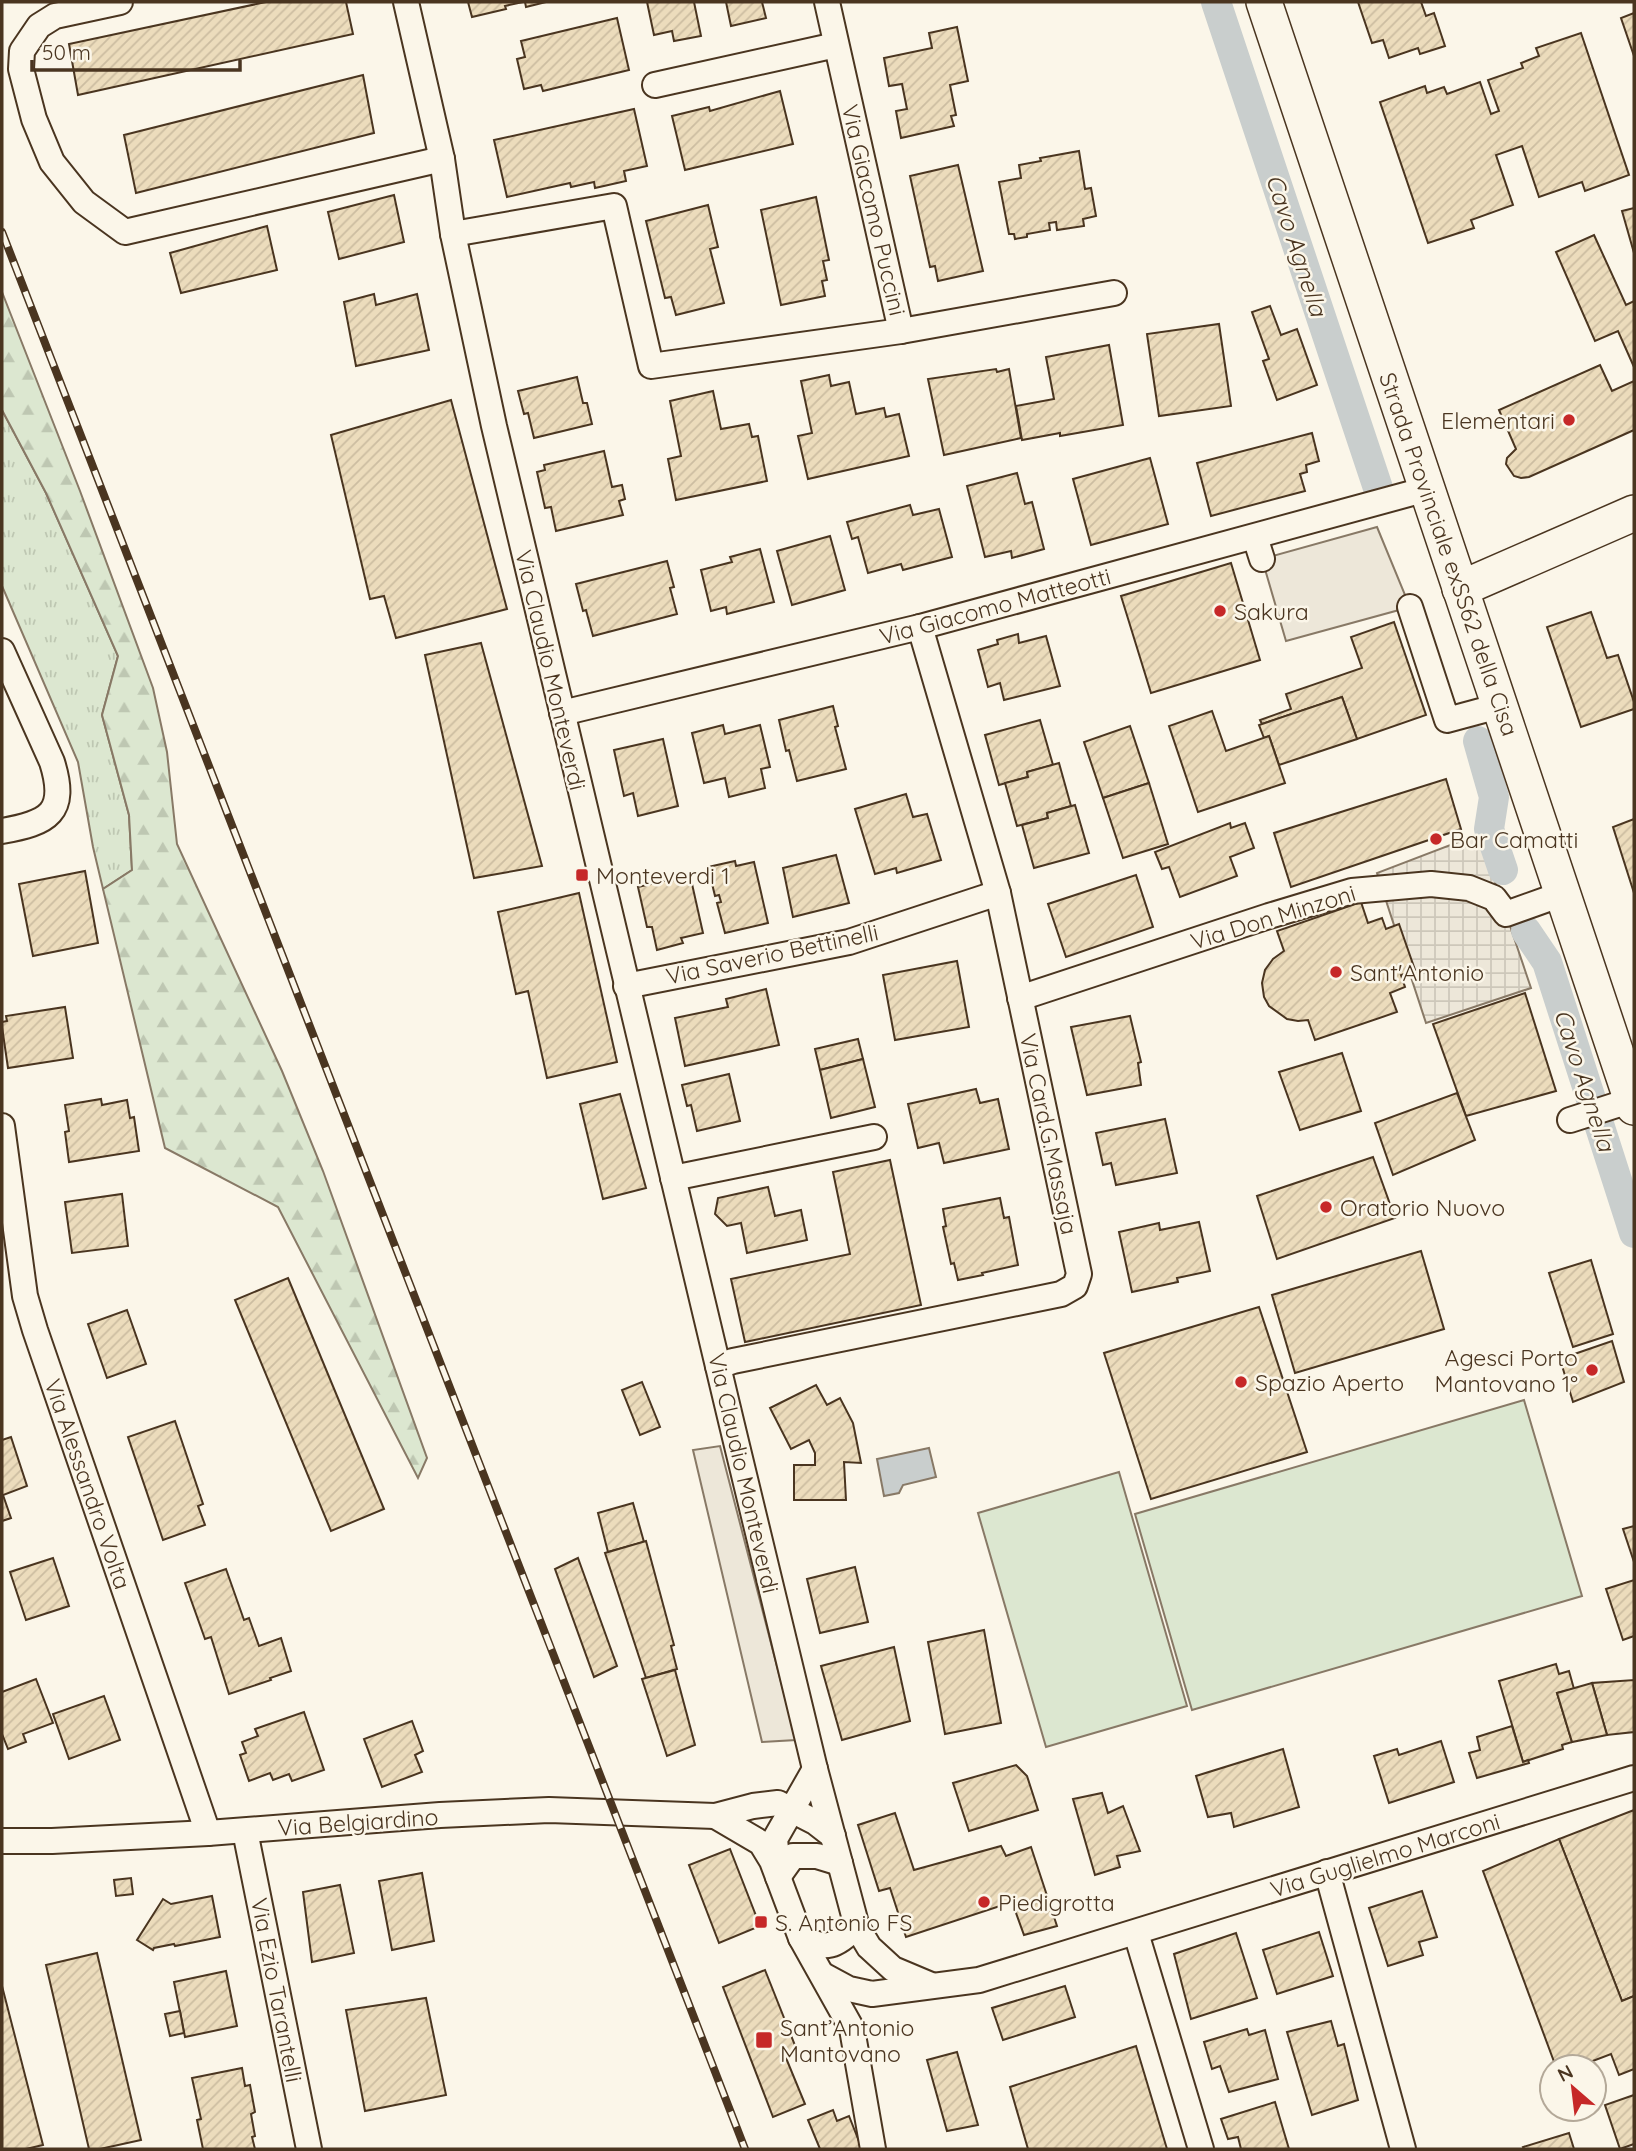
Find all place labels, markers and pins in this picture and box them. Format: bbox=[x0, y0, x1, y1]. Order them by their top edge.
place label: Elementari bbox=[1441, 406, 1555, 435]
marker: Elementari bbox=[1561, 412, 1577, 428]
place label: Sakura bbox=[1234, 597, 1309, 626]
marker: Sakura bbox=[1212, 603, 1228, 619]
place label: Bar Camatti bbox=[1450, 825, 1578, 854]
marker: Bar Camatti bbox=[1428, 831, 1444, 847]
place label: Monteverdi 1 bbox=[596, 861, 730, 890]
marker: Monteverdi 1 bbox=[574, 867, 590, 883]
place label: Sant'Antonio bbox=[1350, 958, 1484, 987]
marker: Sant'Antonio bbox=[1328, 964, 1344, 980]
place label: Oratorio Nuovo bbox=[1340, 1193, 1505, 1222]
marker: Oratorio Nuovo bbox=[1318, 1199, 1334, 1215]
place label: Agesci Porto Mantovano 1° bbox=[1435, 1343, 1578, 1398]
marker: Agesci Porto Mantovano 1° bbox=[1584, 1362, 1600, 1378]
place label: Spazio Aperto bbox=[1255, 1368, 1404, 1397]
marker: Spazio Aperto bbox=[1233, 1374, 1249, 1390]
place label: Piedigrotta bbox=[998, 1888, 1115, 1917]
marker: Piedigrotta bbox=[976, 1894, 992, 1910]
place label: S. Antonio FS bbox=[775, 1908, 912, 1937]
marker: S. Antonio FS bbox=[753, 1914, 769, 1930]
place label: Sant’Antonio Mantovano bbox=[780, 2013, 914, 2068]
marker: Sant’Antonio Mantovano bbox=[754, 2030, 774, 2050]

